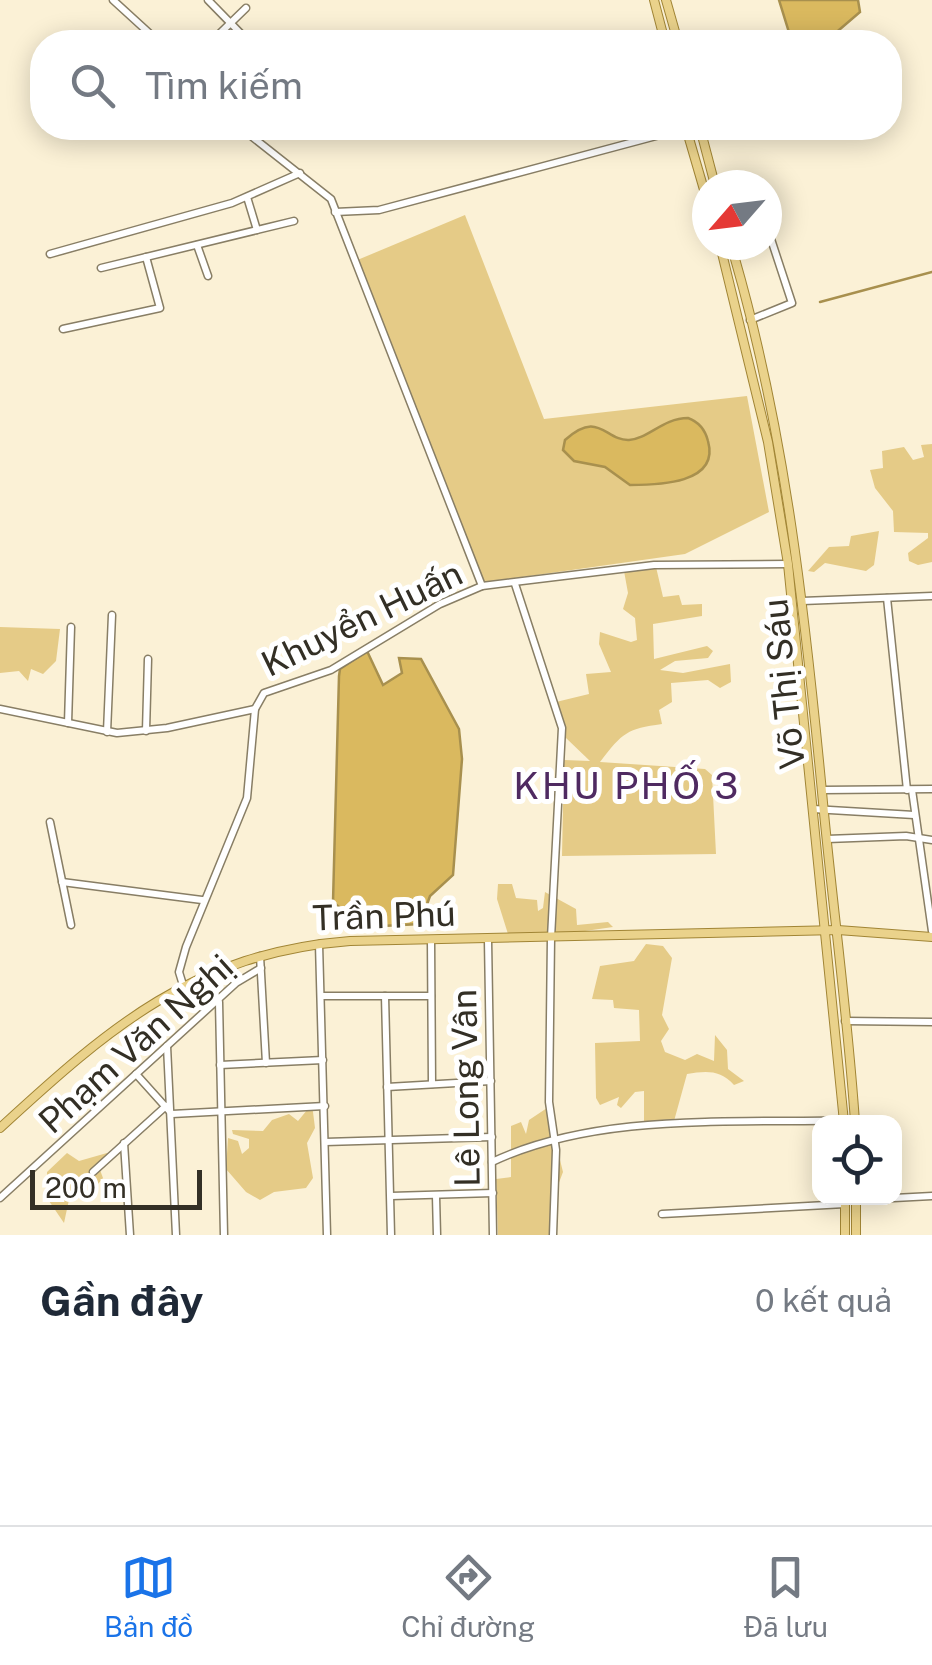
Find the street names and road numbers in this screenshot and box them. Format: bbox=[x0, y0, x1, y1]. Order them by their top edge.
street label: Khuyển Huấn bbox=[255, 552, 469, 685]
street label: Võ Thị Sáu bbox=[754, 597, 813, 771]
street label: Trần Phú bbox=[312, 893, 456, 938]
street label: Phạm Văn Nghị bbox=[30, 946, 241, 1141]
street label: Lê Long Vân bbox=[443, 989, 488, 1187]

